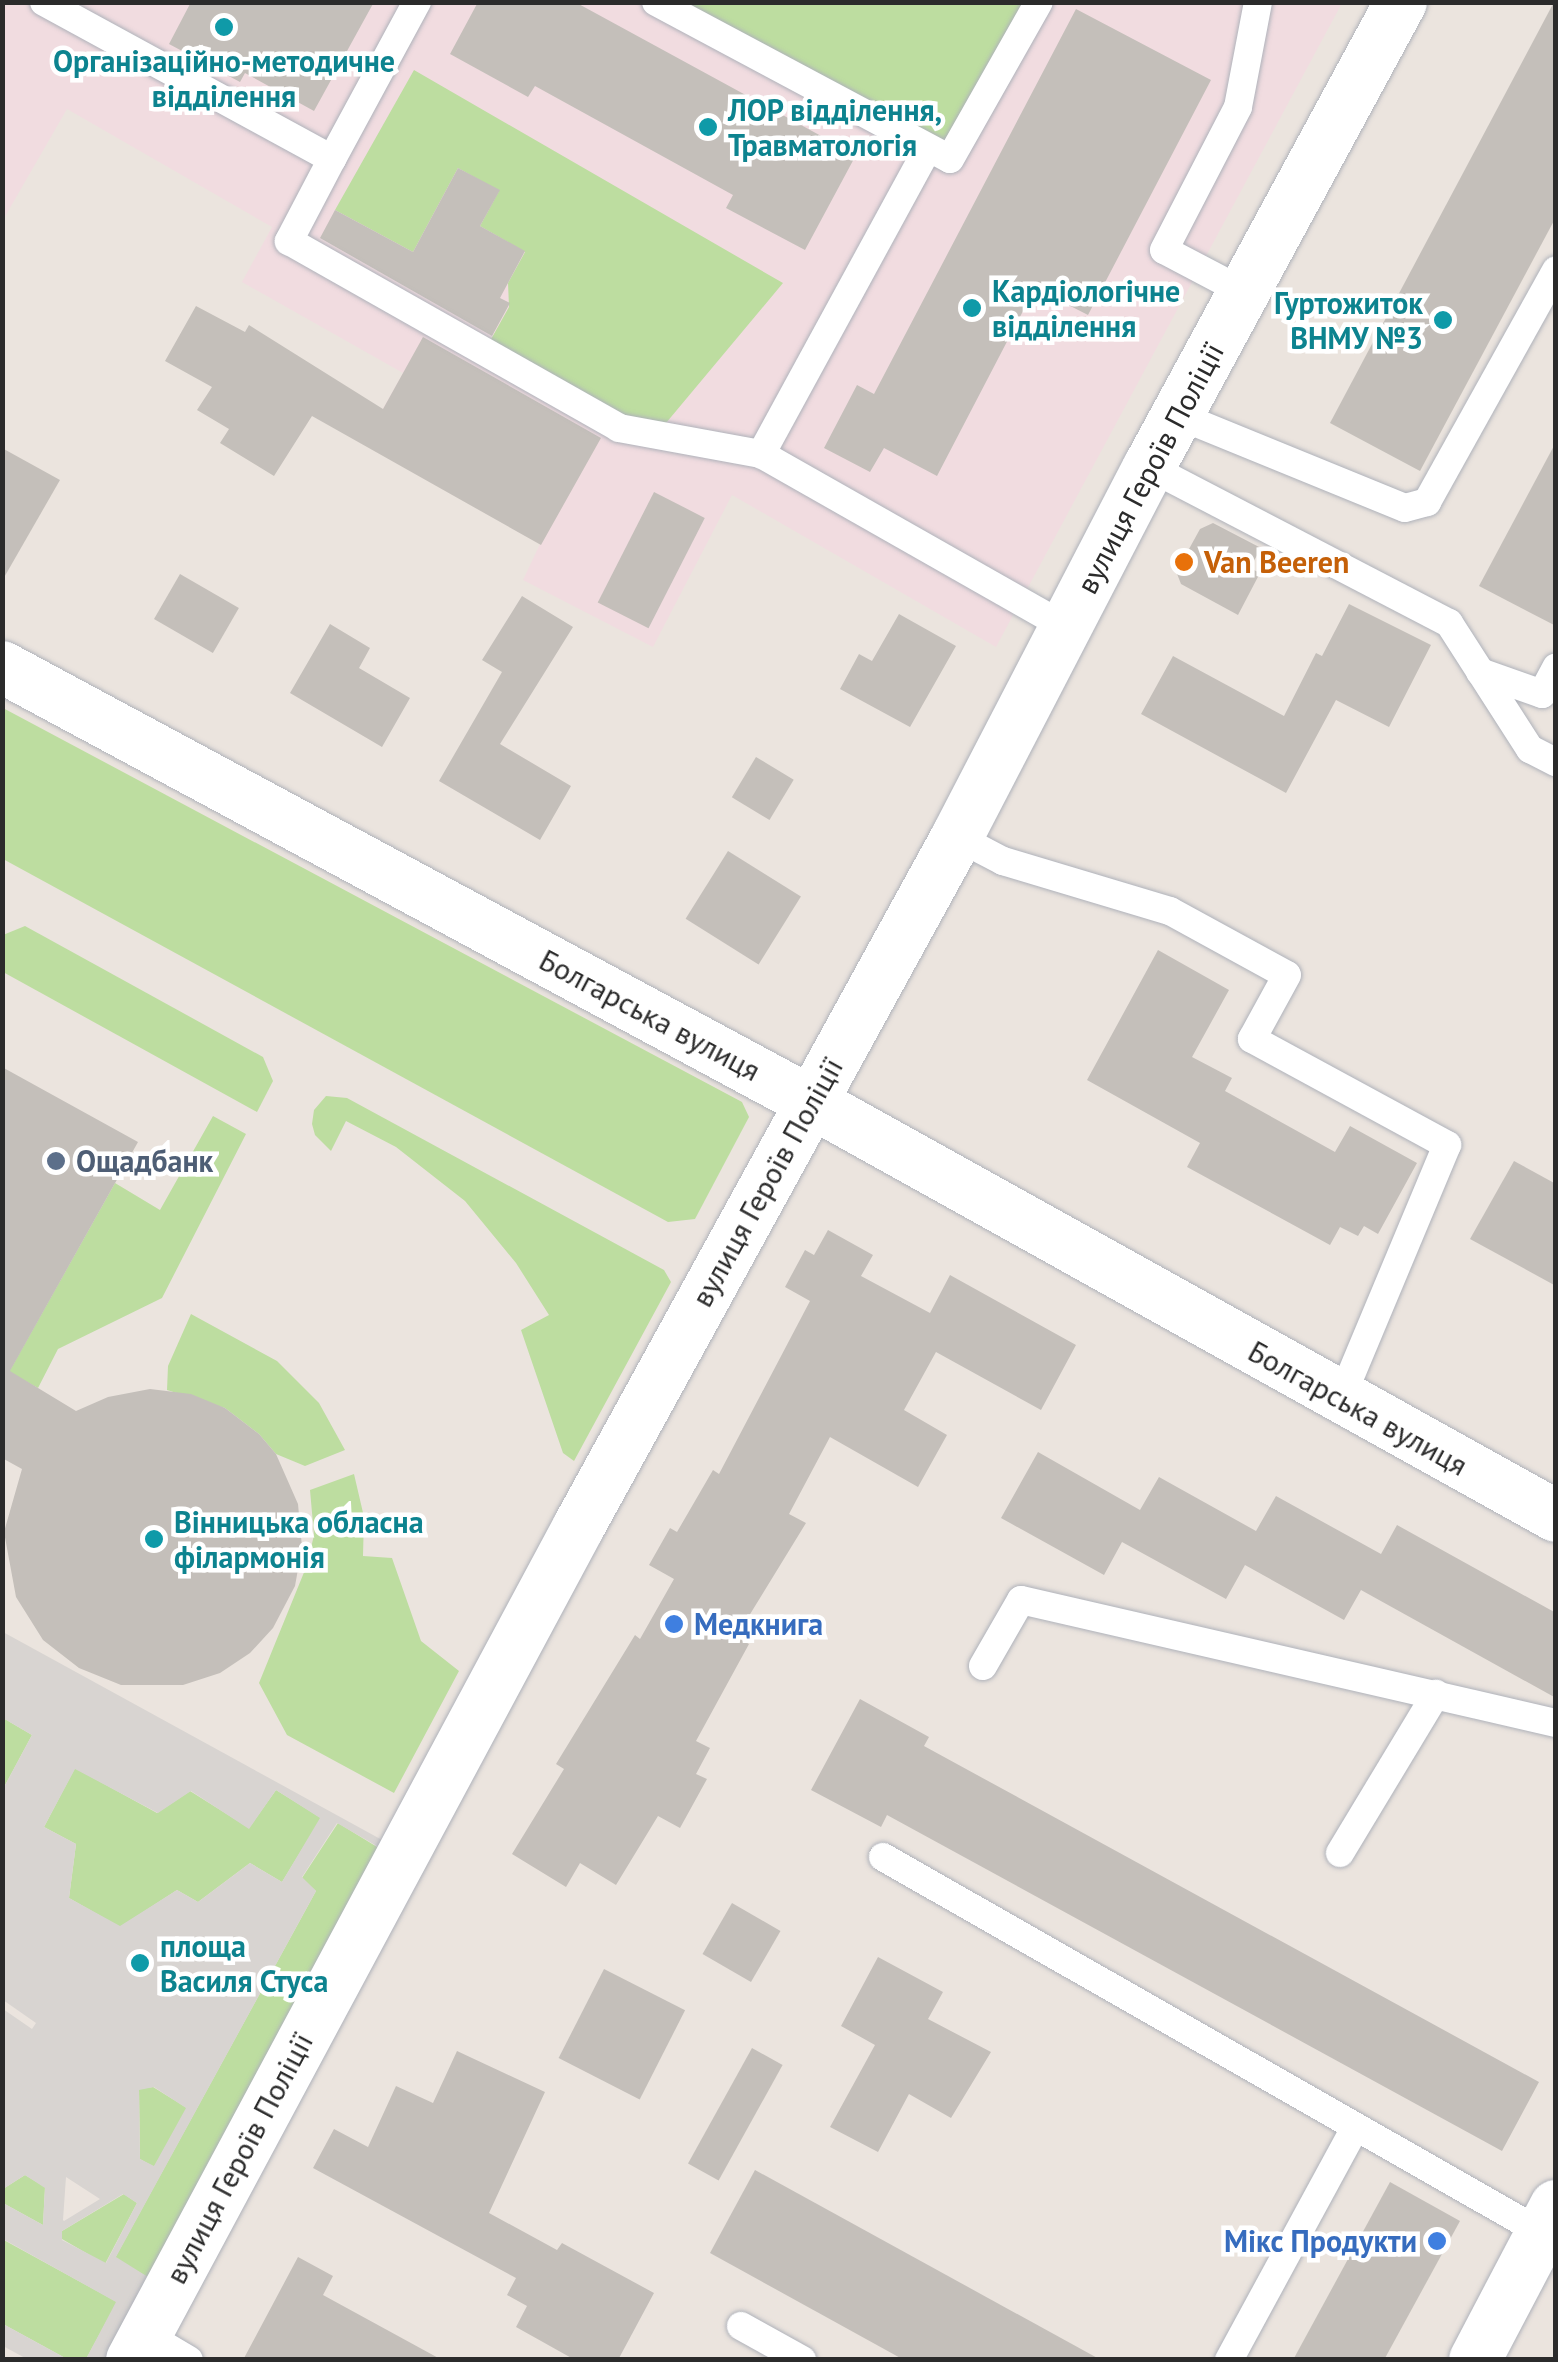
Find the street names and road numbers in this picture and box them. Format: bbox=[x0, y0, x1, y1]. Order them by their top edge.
street label: вулиця Героїв Поліції bbox=[1069, 336, 1231, 600]
street label: Болгарська вулиця bbox=[533, 942, 767, 1088]
street label: вулиця Героїв Поліції bbox=[684, 1051, 850, 1313]
street label: Болгарська вулиця bbox=[1242, 1333, 1474, 1483]
street label: вулиця Героїв Поліції bbox=[158, 2026, 320, 2290]

